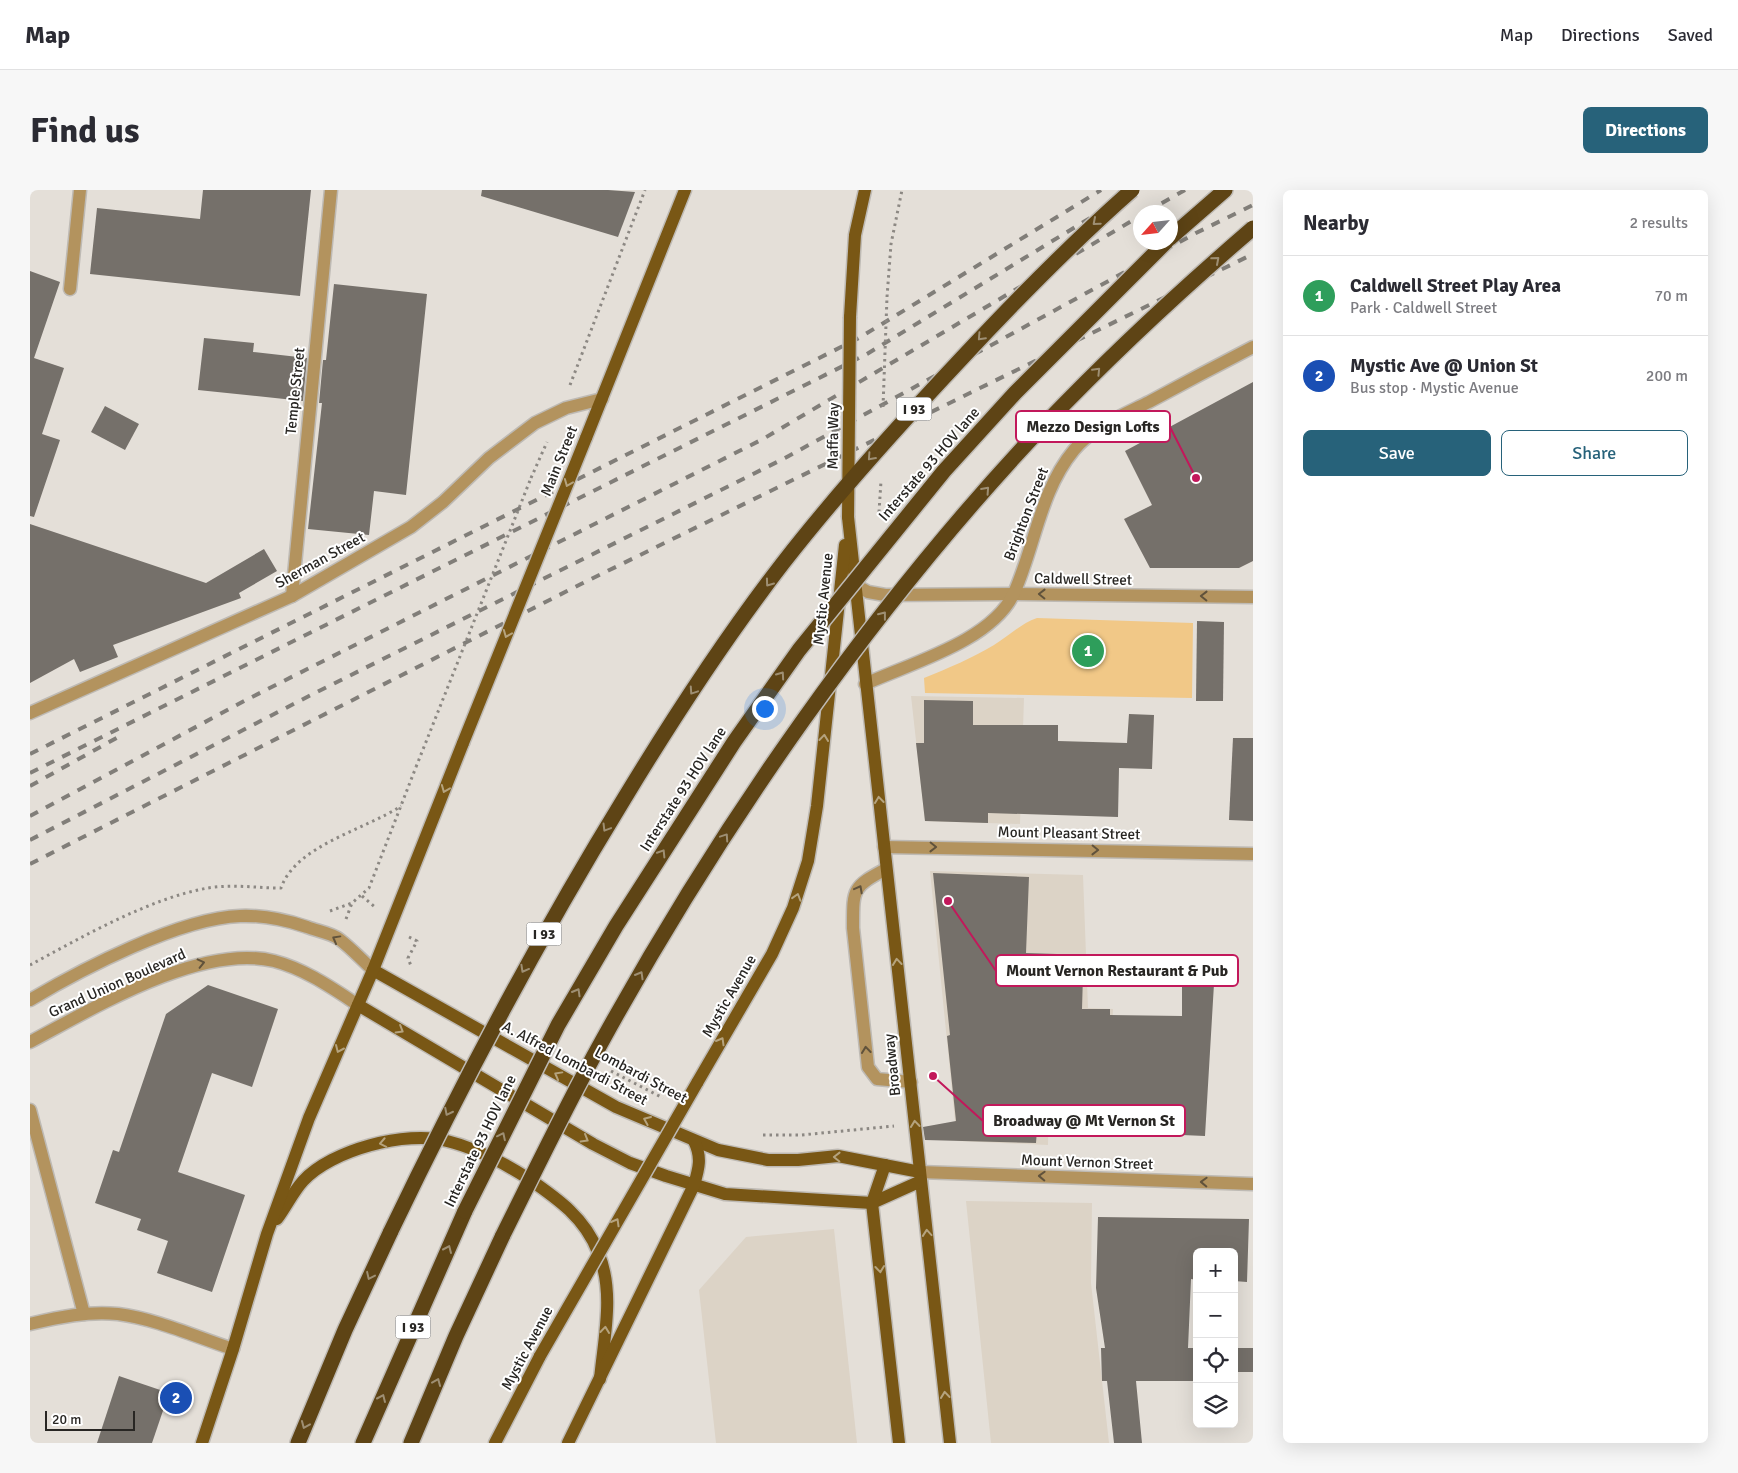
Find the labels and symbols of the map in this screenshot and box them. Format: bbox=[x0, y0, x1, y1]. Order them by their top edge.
north arrow bbox=[1133, 205, 1178, 250]
one-way arrow bbox=[1092, 216, 1101, 225]
one-way arrow bbox=[1210, 256, 1219, 265]
one-way arrow bbox=[978, 332, 987, 341]
street label: Temple Street bbox=[281, 346, 309, 436]
one-way arrow bbox=[1092, 368, 1101, 377]
road number: I 93 bbox=[896, 398, 932, 420]
street label: Maffa Way bbox=[823, 402, 843, 470]
street label: Interstate 93 HOV lane bbox=[875, 403, 983, 525]
callout: Mezzo Design Lofts bbox=[1016, 411, 1170, 442]
text: Mezzo Design Lofts bbox=[1026, 417, 1160, 437]
street label: Main Street bbox=[537, 423, 581, 499]
one-way arrow bbox=[868, 451, 877, 460]
street label: Brighton Street bbox=[1000, 465, 1052, 563]
one-way arrow bbox=[564, 478, 574, 487]
one-way arrow bbox=[981, 486, 990, 495]
street label: Sherman Street bbox=[272, 528, 368, 592]
street label: Mystic Avenue bbox=[809, 552, 837, 646]
street label: Caldwell Street bbox=[1034, 569, 1132, 589]
one-way arrow bbox=[766, 577, 774, 586]
one-way arrow bbox=[1038, 589, 1046, 599]
one-way arrow bbox=[1200, 591, 1208, 602]
one-way arrow bbox=[877, 611, 886, 620]
one-way arrow bbox=[503, 629, 513, 637]
pin: 1 bbox=[1072, 632, 1104, 670]
one-way arrow bbox=[776, 672, 784, 681]
one-way arrow bbox=[689, 686, 699, 695]
your location bbox=[752, 696, 778, 722]
street label: Interstate 93 HOV lane bbox=[636, 723, 730, 855]
one-way arrow bbox=[818, 734, 829, 742]
one-way arrow bbox=[441, 784, 451, 793]
one-way arrow bbox=[874, 796, 885, 804]
one-way arrow bbox=[602, 823, 612, 832]
street label: Mount Pleasant Street bbox=[997, 823, 1141, 843]
one-way arrow bbox=[719, 834, 728, 843]
one-way arrow bbox=[930, 842, 937, 852]
one-way arrow bbox=[1092, 845, 1100, 855]
one-way arrow bbox=[656, 850, 665, 859]
one-way arrow bbox=[853, 886, 863, 895]
one-way arrow bbox=[791, 894, 801, 902]
road number: I 93 bbox=[526, 922, 562, 946]
one-way arrow bbox=[332, 935, 341, 945]
street label: Grand Union Boulevard bbox=[46, 945, 188, 1021]
street label: Mystic Avenue bbox=[698, 951, 760, 1041]
callout: Mount Vernon Restaurant & Pub bbox=[996, 955, 1238, 986]
one-way arrow bbox=[197, 958, 206, 969]
one-way arrow bbox=[892, 958, 903, 966]
text: Mount Vernon Restaurant & Pub bbox=[1006, 961, 1229, 981]
one-way arrow bbox=[521, 964, 531, 973]
one-way arrow bbox=[633, 972, 643, 981]
one-way arrow bbox=[571, 989, 581, 998]
street label: A. Alfred Lombardi Street bbox=[499, 1017, 651, 1109]
one-way arrow bbox=[394, 1024, 403, 1034]
street label: Broadway bbox=[880, 1033, 904, 1097]
one-way arrow bbox=[715, 1038, 725, 1047]
street label: Lombardi Street bbox=[592, 1043, 690, 1107]
one-way arrow bbox=[334, 1044, 345, 1053]
one-way arrow bbox=[861, 1045, 872, 1053]
one-way arrow bbox=[555, 1071, 564, 1081]
street label: Interstate 93 HOV lane bbox=[440, 1072, 520, 1210]
callout: Broadway @ Mt Vernon St bbox=[983, 1105, 1185, 1136]
one-way arrow bbox=[444, 1107, 454, 1116]
text: Broadway @ Mt Vernon St bbox=[993, 1111, 1175, 1131]
one-way arrow bbox=[643, 1116, 652, 1127]
one-way arrow bbox=[910, 1119, 921, 1127]
one-way arrow bbox=[495, 1132, 506, 1141]
one-way arrow bbox=[580, 1133, 589, 1143]
one-way arrow bbox=[379, 1138, 388, 1148]
street label: Mount Vernon Street bbox=[1021, 1151, 1153, 1173]
one-way arrow bbox=[833, 1152, 841, 1162]
one-way arrow bbox=[1038, 1171, 1046, 1182]
one-way arrow bbox=[1200, 1177, 1208, 1187]
one-way arrow bbox=[609, 1219, 619, 1228]
one-way arrow bbox=[921, 1229, 932, 1237]
one-way arrow bbox=[441, 1246, 451, 1255]
one-way arrow bbox=[874, 1265, 885, 1273]
one-way arrow bbox=[366, 1271, 377, 1280]
street label: Mystic Avenue bbox=[497, 1303, 557, 1393]
road number: I 93 bbox=[396, 1316, 430, 1338]
one-way arrow bbox=[599, 1326, 610, 1334]
one-way arrow bbox=[430, 1378, 441, 1387]
pin: 2 bbox=[160, 1379, 192, 1417]
one-way arrow bbox=[940, 1390, 951, 1398]
one-way arrow bbox=[375, 1394, 386, 1403]
scale bar bbox=[45, 1408, 135, 1431]
one-way arrow bbox=[301, 1420, 312, 1429]

